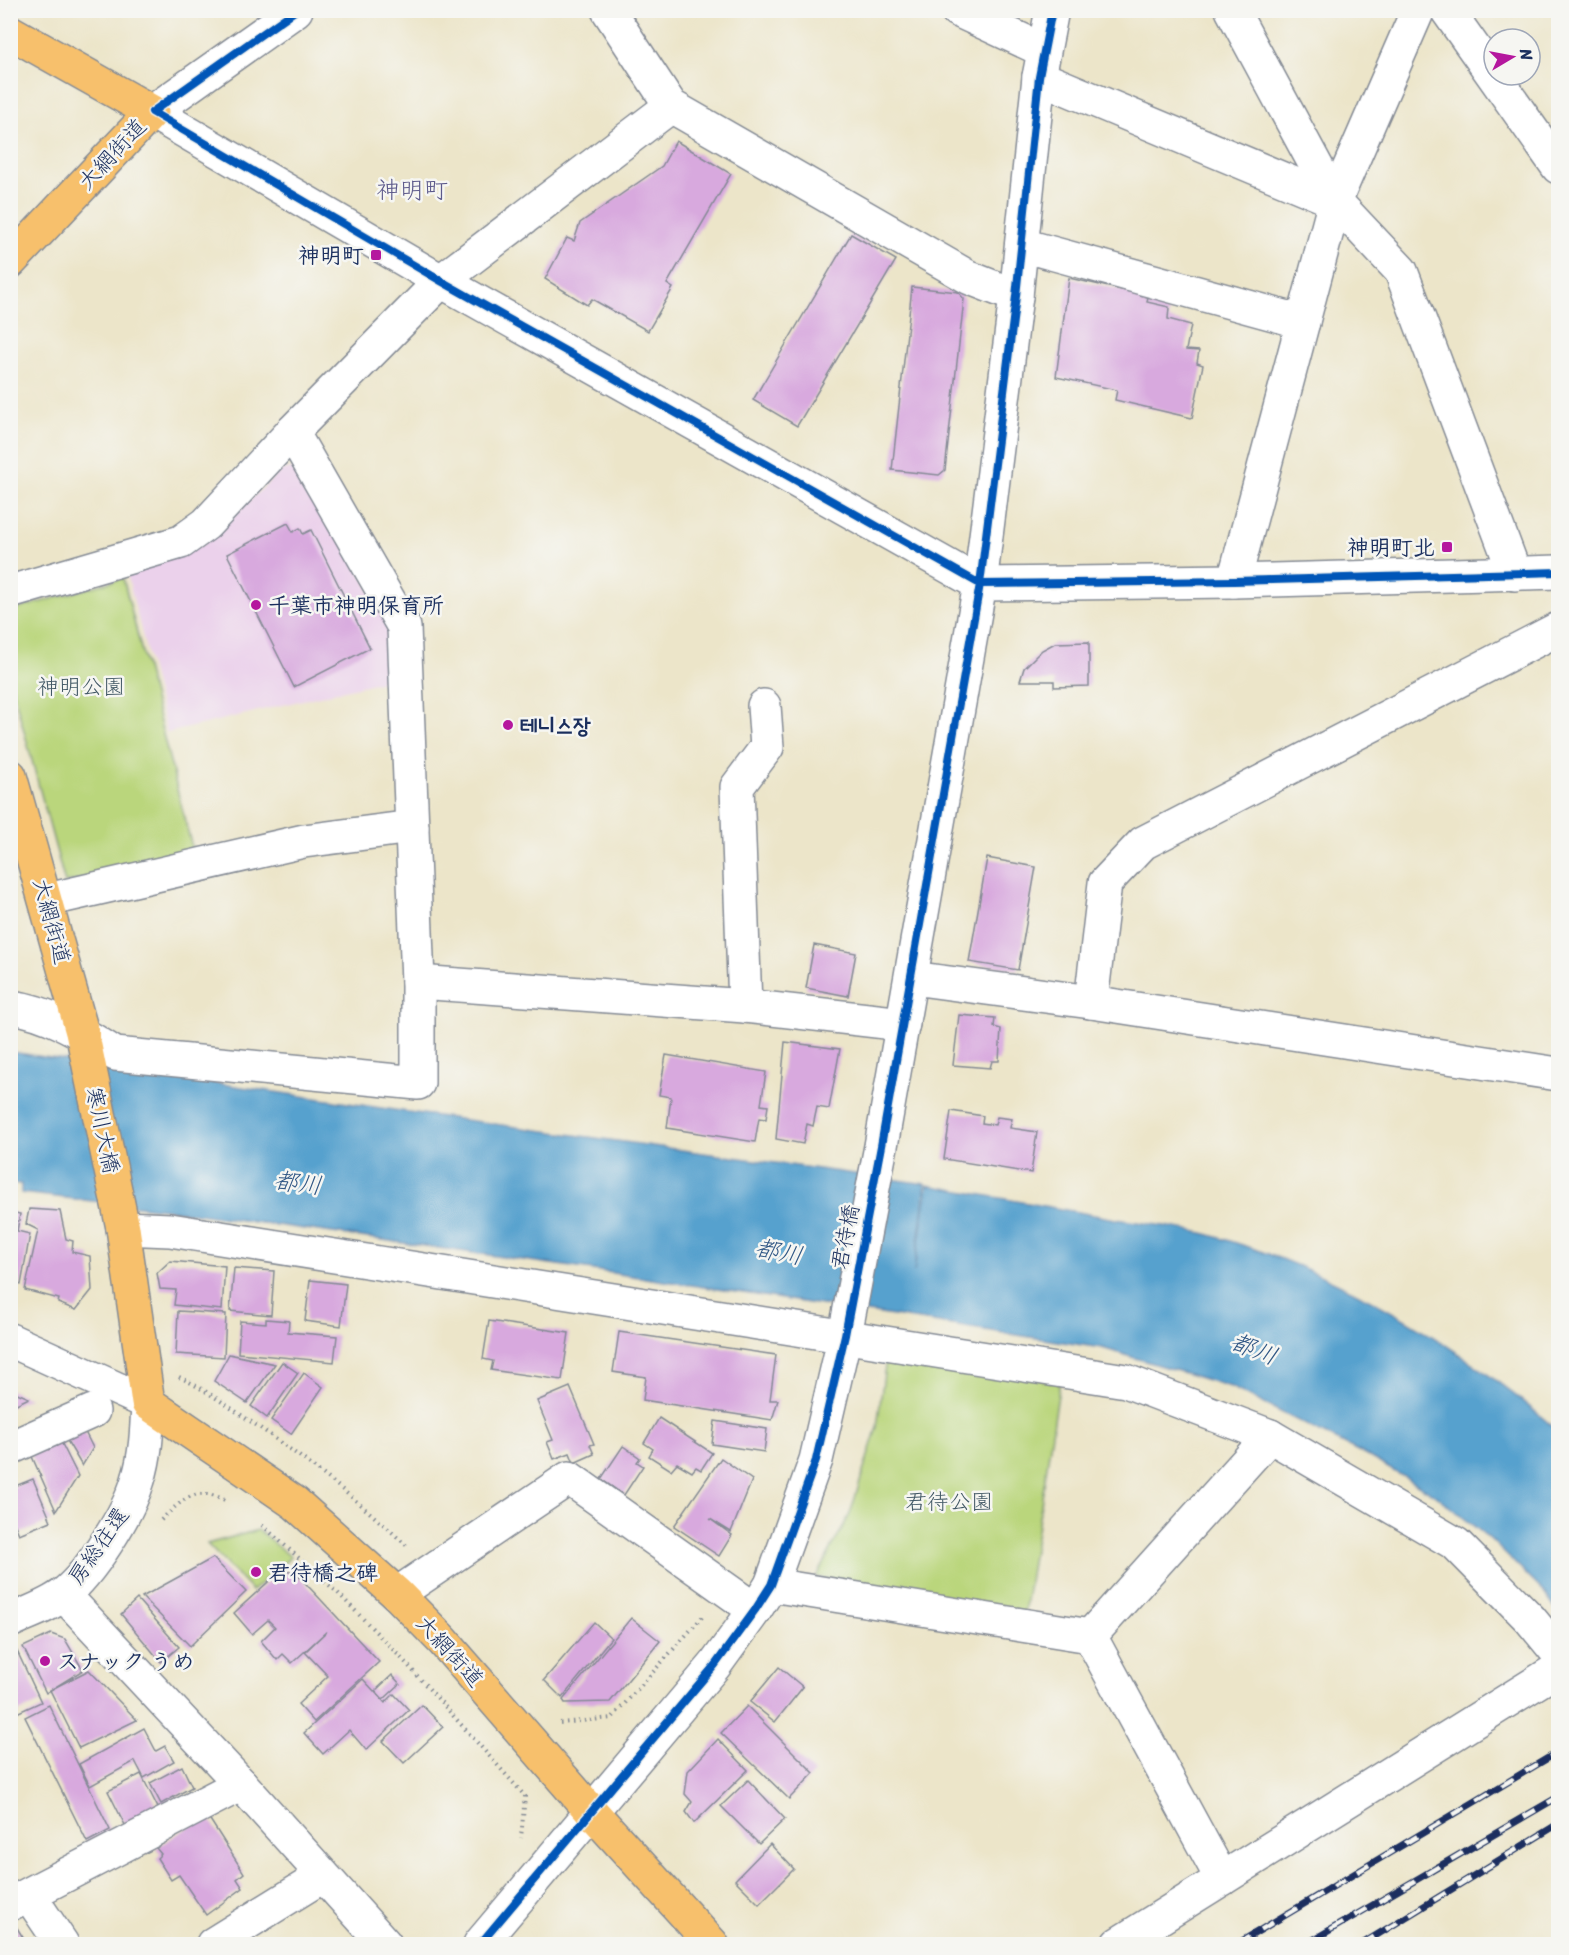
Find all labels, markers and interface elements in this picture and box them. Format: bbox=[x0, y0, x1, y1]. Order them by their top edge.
north arrow bbox=[1482, 27, 1542, 87]
text: N bbox=[1511, 46, 1542, 63]
street label: 大網街道 bbox=[68, 109, 156, 199]
district label: 神明町 bbox=[376, 169, 448, 211]
place label: 神明町 bbox=[298, 236, 364, 275]
marker: 神明町 bbox=[369, 248, 383, 262]
place label: 神明町北 bbox=[1347, 528, 1435, 567]
marker: 神明町北 bbox=[1440, 540, 1454, 554]
place label: 千葉市神明保育所 bbox=[268, 586, 444, 625]
marker: 千葉市神明保育所 bbox=[249, 598, 263, 612]
park label: 神明公園 bbox=[37, 667, 125, 706]
place label: 테니스장 bbox=[520, 706, 591, 745]
marker: 테니스장 bbox=[501, 718, 515, 732]
street label: 大網街道 bbox=[22, 873, 82, 969]
street label: 寒川大橋 bbox=[75, 1083, 131, 1177]
water label: 都川 bbox=[272, 1159, 324, 1207]
street label: 君待橋 bbox=[820, 1201, 870, 1273]
water label: 都川 bbox=[751, 1227, 807, 1277]
water label: 都川 bbox=[1224, 1321, 1284, 1377]
park label: 君待公園 bbox=[905, 1482, 993, 1521]
street label: 房総往還 bbox=[57, 1499, 139, 1593]
place label: 君待橋之碑 bbox=[268, 1553, 378, 1592]
marker: 君待橋之碑 bbox=[249, 1565, 263, 1579]
street label: 大網街道 bbox=[406, 1605, 494, 1697]
place label: スナック うめ bbox=[57, 1642, 194, 1681]
marker: スナック うめ bbox=[38, 1654, 52, 1668]

